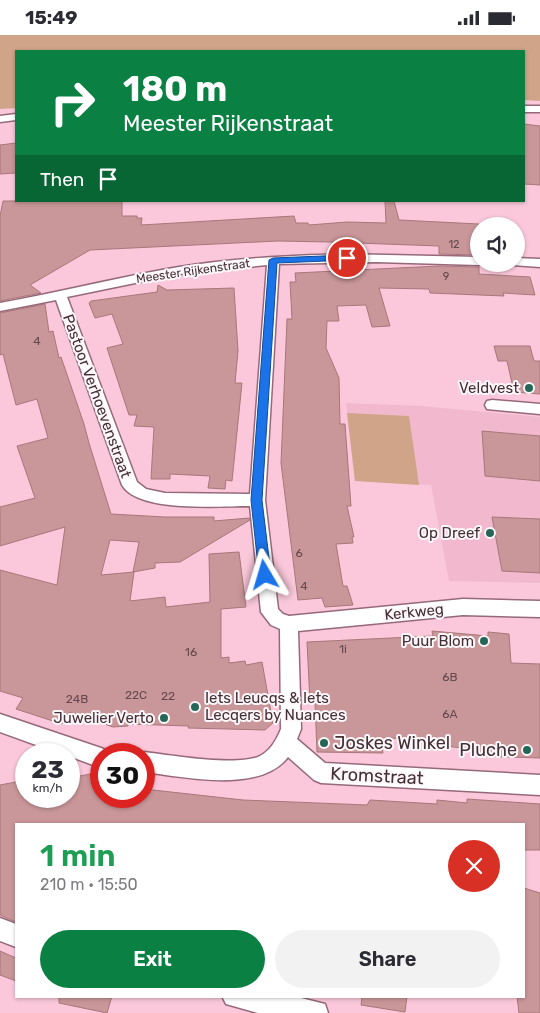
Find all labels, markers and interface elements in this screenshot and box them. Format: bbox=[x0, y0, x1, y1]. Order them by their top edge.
text: 15:49 bbox=[25, 6, 77, 29]
text: 180 m bbox=[123, 68, 227, 110]
icon: right bbox=[40, 70, 105, 135]
text: Meester Rijkenstraat bbox=[123, 110, 333, 137]
icon: arrive bbox=[94, 165, 122, 193]
text: Then bbox=[40, 168, 84, 191]
map controls bbox=[470, 217, 525, 272]
button: sound bbox=[470, 217, 525, 272]
pin bbox=[326, 237, 368, 279]
house number: 12 bbox=[448, 238, 460, 251]
icon: arrive bbox=[333, 244, 361, 272]
street label: Meester Rijkenstraat bbox=[135, 256, 251, 286]
house number: 9 bbox=[443, 270, 449, 283]
street label: Pastoor Verhoevenstraat bbox=[59, 312, 135, 481]
house number: 4 bbox=[33, 334, 41, 348]
place label: Veldvest bbox=[459, 379, 519, 397]
marker: Veldvest bbox=[523, 382, 535, 394]
place label: Op Dreef bbox=[419, 524, 480, 542]
marker: Op Dreef bbox=[484, 527, 496, 539]
house number: 6 bbox=[295, 546, 303, 560]
position arrow bbox=[238, 548, 290, 600]
house number: 4 bbox=[300, 579, 308, 593]
street label: Kerkweg bbox=[383, 600, 445, 624]
place label: Puur Blom bbox=[402, 632, 474, 650]
marker: Puur Blom bbox=[478, 635, 490, 647]
house number: 1i bbox=[339, 642, 347, 656]
house number: 16 bbox=[185, 645, 197, 659]
house number: 6B bbox=[442, 670, 458, 684]
house number: 22C bbox=[125, 688, 147, 702]
house number: 22 bbox=[161, 689, 175, 703]
place label: Iets Leucqs & Iets Lecqers by Nuances bbox=[205, 689, 346, 724]
house number: 24B bbox=[66, 692, 88, 706]
marker: Iets Leucqs & Iets Lecqers by Nuances bbox=[189, 701, 201, 713]
house number: 6A bbox=[442, 707, 458, 721]
place label: Juwelier Verto bbox=[53, 709, 154, 727]
marker: Juwelier Verto bbox=[158, 712, 170, 724]
place label: Joskes Winkel bbox=[334, 732, 450, 754]
marker: Joskes Winkel bbox=[318, 737, 330, 749]
place label: Pluche bbox=[459, 739, 517, 761]
speed limit sign: 30 bbox=[90, 743, 155, 808]
marker: Pluche bbox=[521, 744, 533, 756]
text: 23 bbox=[31, 755, 64, 784]
street label: Kromstraat bbox=[330, 763, 424, 789]
text: km/h bbox=[33, 781, 62, 795]
text: 1 min bbox=[40, 838, 115, 874]
button: close bbox=[448, 840, 500, 892]
text: 210 m · 15:50 bbox=[40, 875, 138, 894]
button: Exit bbox=[40, 930, 265, 988]
button: Share bbox=[275, 930, 500, 988]

